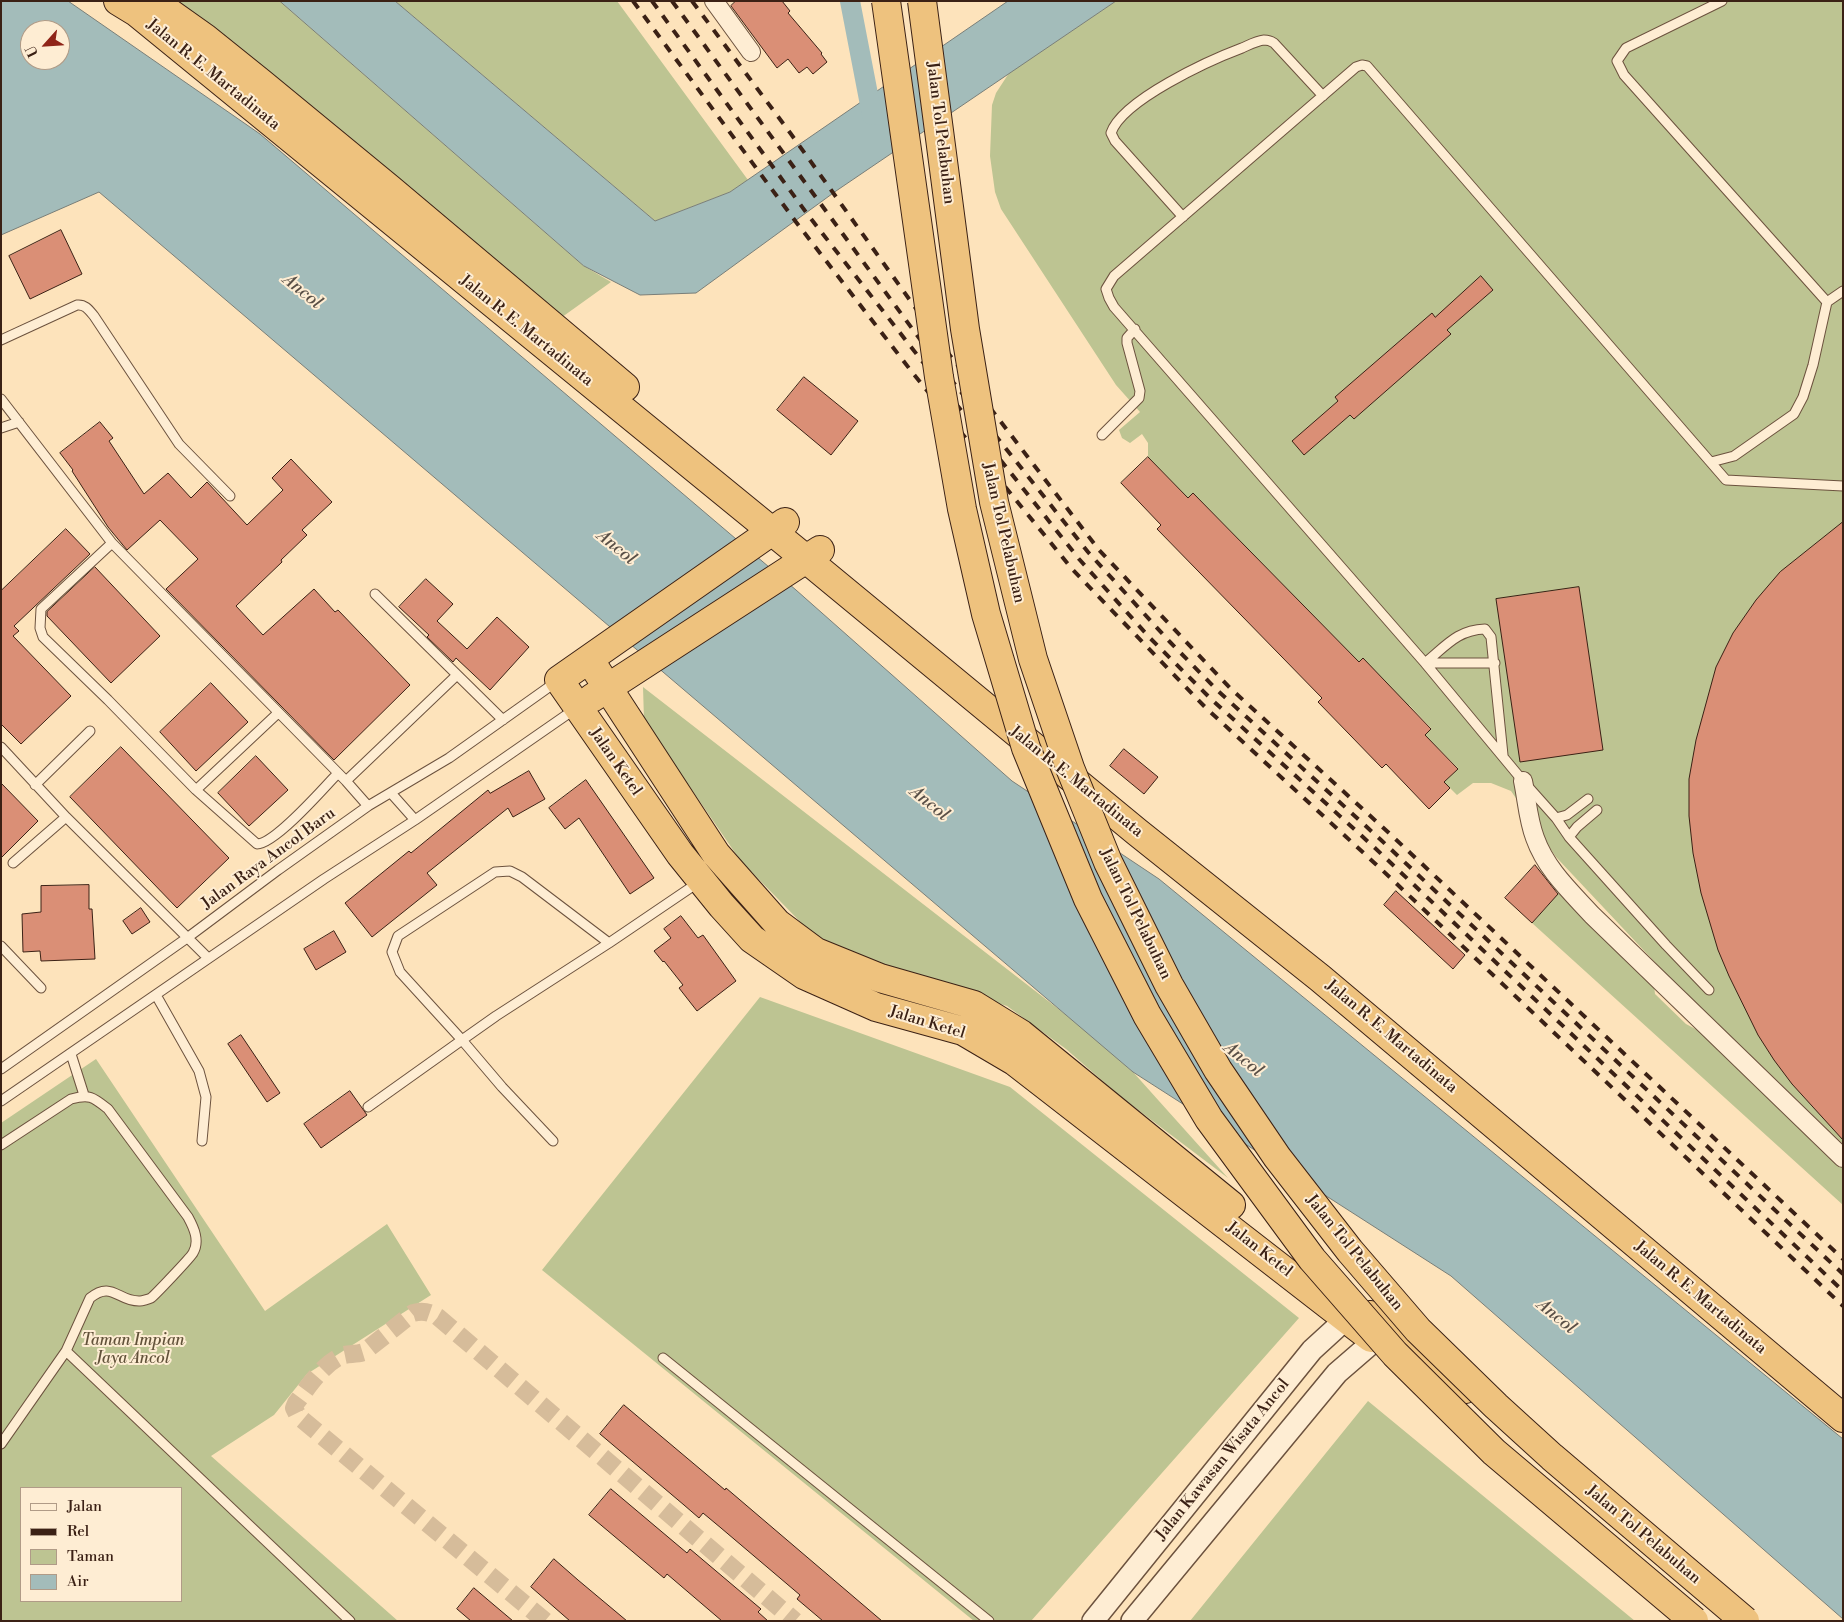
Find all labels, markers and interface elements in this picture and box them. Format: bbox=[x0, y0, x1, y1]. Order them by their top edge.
street label: Jalan R. E. Martadinata bbox=[142, 15, 284, 135]
north arrow bbox=[20, 20, 70, 70]
text: U bbox=[22, 42, 43, 60]
street label: Jalan Tol Pelabuhan bbox=[922, 61, 958, 205]
water label: Ancol bbox=[278, 270, 326, 314]
street label: Jalan R. E. Martadinata bbox=[455, 271, 597, 391]
street label: Jalan Tol Pelabuhan bbox=[977, 461, 1029, 605]
water label: Ancol bbox=[592, 526, 640, 570]
street label: Jalan R. E. Martadinata bbox=[1005, 722, 1147, 842]
street label: Jalan Ketel bbox=[585, 724, 645, 800]
water label: Ancol bbox=[905, 782, 953, 826]
street label: Jalan Raya Ancol Baru bbox=[198, 804, 340, 914]
street label: Jalan Tol Pelabuhan bbox=[1095, 845, 1175, 983]
street label: Jalan R. E. Martadinata bbox=[1321, 976, 1461, 1098]
street label: Jalan Ketel bbox=[887, 1002, 967, 1044]
water label: Ancol bbox=[1219, 1038, 1267, 1082]
street label: Jalan Tol Pelabuhan bbox=[1301, 1191, 1407, 1315]
street label: Jalan Ketel bbox=[1222, 1218, 1296, 1282]
street label: Jalan R. E. Martadinata bbox=[1630, 1237, 1770, 1359]
water label: Ancol bbox=[1532, 1295, 1580, 1339]
park label: Taman Impian Jaya Ancol bbox=[81, 1331, 185, 1369]
street label: Jalan Kawasan Wisata Ancol bbox=[1152, 1375, 1294, 1545]
street label: Jalan Tol Pelabuhan bbox=[1582, 1481, 1704, 1589]
legend bbox=[20, 1487, 182, 1602]
text: Jalan bbox=[67, 1497, 102, 1516]
text: Rel bbox=[67, 1522, 89, 1541]
text: Taman bbox=[67, 1547, 114, 1566]
text: Air bbox=[67, 1572, 89, 1591]

